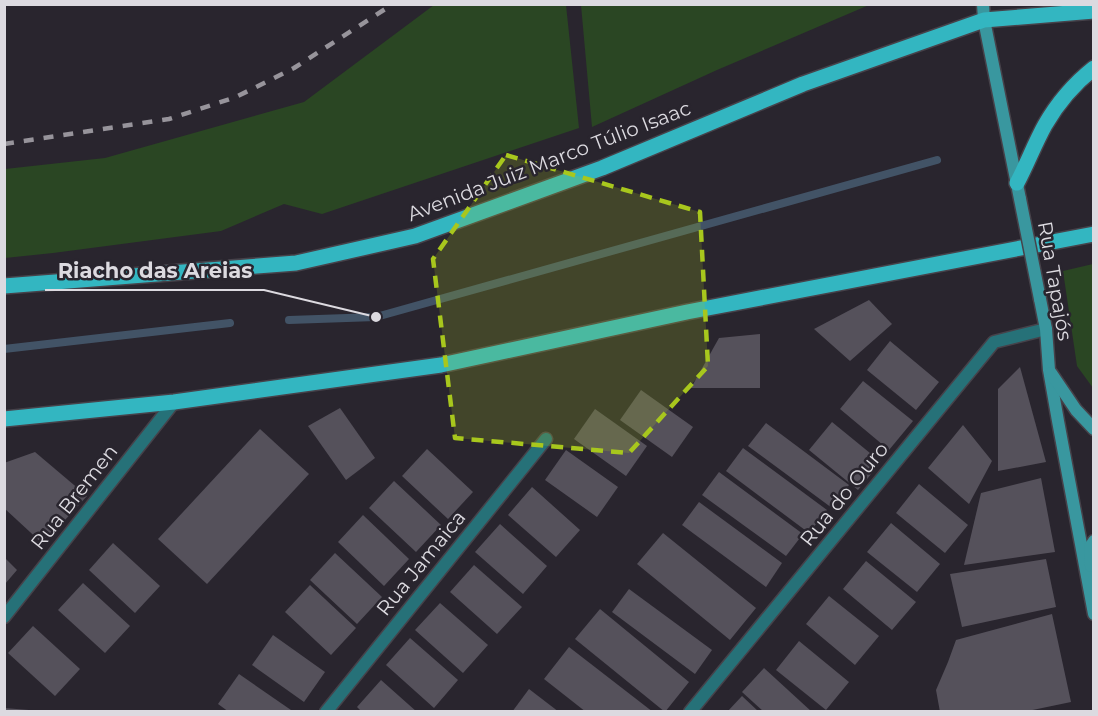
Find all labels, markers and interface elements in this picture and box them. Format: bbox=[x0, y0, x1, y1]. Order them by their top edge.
street label: Avenida Juiz Marco Túlio Isaac bbox=[404, 96, 694, 226]
street label: Rua Tapajós bbox=[1033, 219, 1077, 343]
callout: Riacho das Areias bbox=[45, 251, 264, 290]
text: Riacho das Areias bbox=[58, 258, 252, 283]
street label: Rua do Ouro bbox=[795, 437, 893, 551]
street label: Rua Bremen bbox=[26, 440, 122, 554]
street label: Rua Jamaica bbox=[371, 506, 471, 620]

